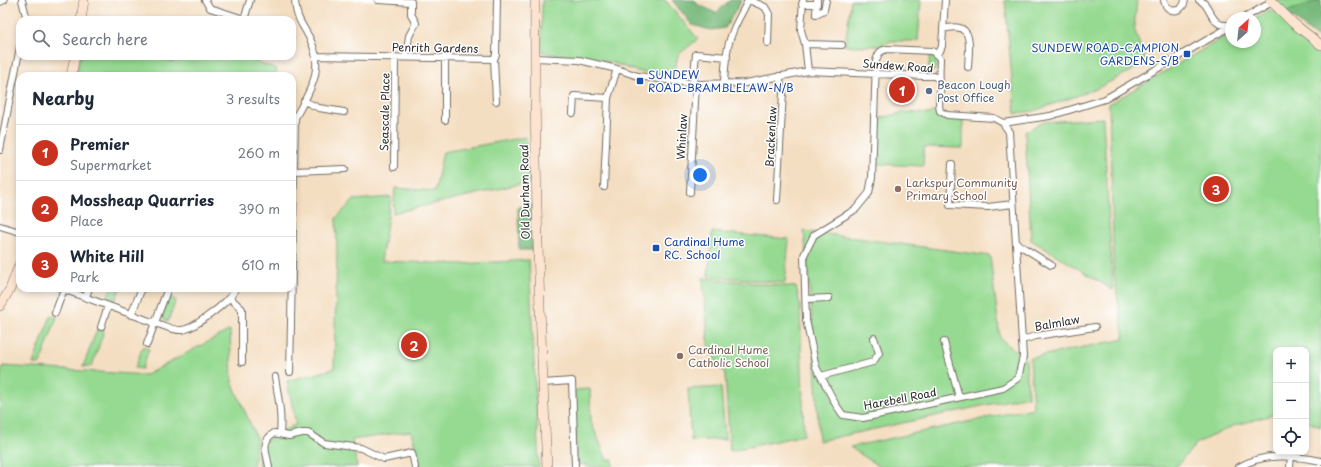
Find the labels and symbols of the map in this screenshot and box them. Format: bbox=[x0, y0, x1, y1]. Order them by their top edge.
north arrow bbox=[1225, 12, 1261, 48]
street label: Penrith Gardens bbox=[392, 38, 478, 57]
place label: SUNDEW ROAD-CAMPION GARDENS-S/B bbox=[1031, 39, 1179, 69]
marker: SUNDEW ROAD-CAMPION GARDENS-S/B bbox=[1182, 49, 1192, 59]
street label: Sundew Road bbox=[862, 55, 934, 76]
place label: SUNDEW ROAD-BRAMBLELAW-N/B bbox=[648, 66, 794, 96]
street label: Seascale Place bbox=[375, 73, 394, 151]
pin: 1 bbox=[889, 75, 915, 105]
marker: SUNDEW ROAD-BRAMBLELAW-N/B bbox=[635, 76, 645, 86]
place label: Beacon Lough Post Office bbox=[937, 76, 1011, 106]
marker: Beacon Lough Post Office bbox=[924, 86, 934, 96]
street label: Brackenlaw bbox=[760, 105, 781, 168]
street label: Whinlaw bbox=[672, 113, 691, 160]
street label: Old Durham Road bbox=[515, 144, 534, 240]
your location bbox=[690, 165, 710, 185]
place label: Larkspur Community Primary School bbox=[906, 174, 1018, 204]
pin: 3 bbox=[1203, 174, 1229, 204]
marker: Larkspur Community Primary School bbox=[893, 184, 903, 194]
place label: Cardinal Hume RC. School bbox=[664, 233, 744, 263]
marker: Cardinal Hume RC. School bbox=[651, 243, 661, 253]
street label: Balmlaw bbox=[1033, 310, 1081, 335]
pin: 2 bbox=[401, 330, 427, 360]
place label: Cardinal Hume Catholic School bbox=[688, 341, 769, 371]
marker: Cardinal Hume Catholic School bbox=[675, 351, 685, 361]
street label: Harebell Road bbox=[862, 383, 938, 414]

